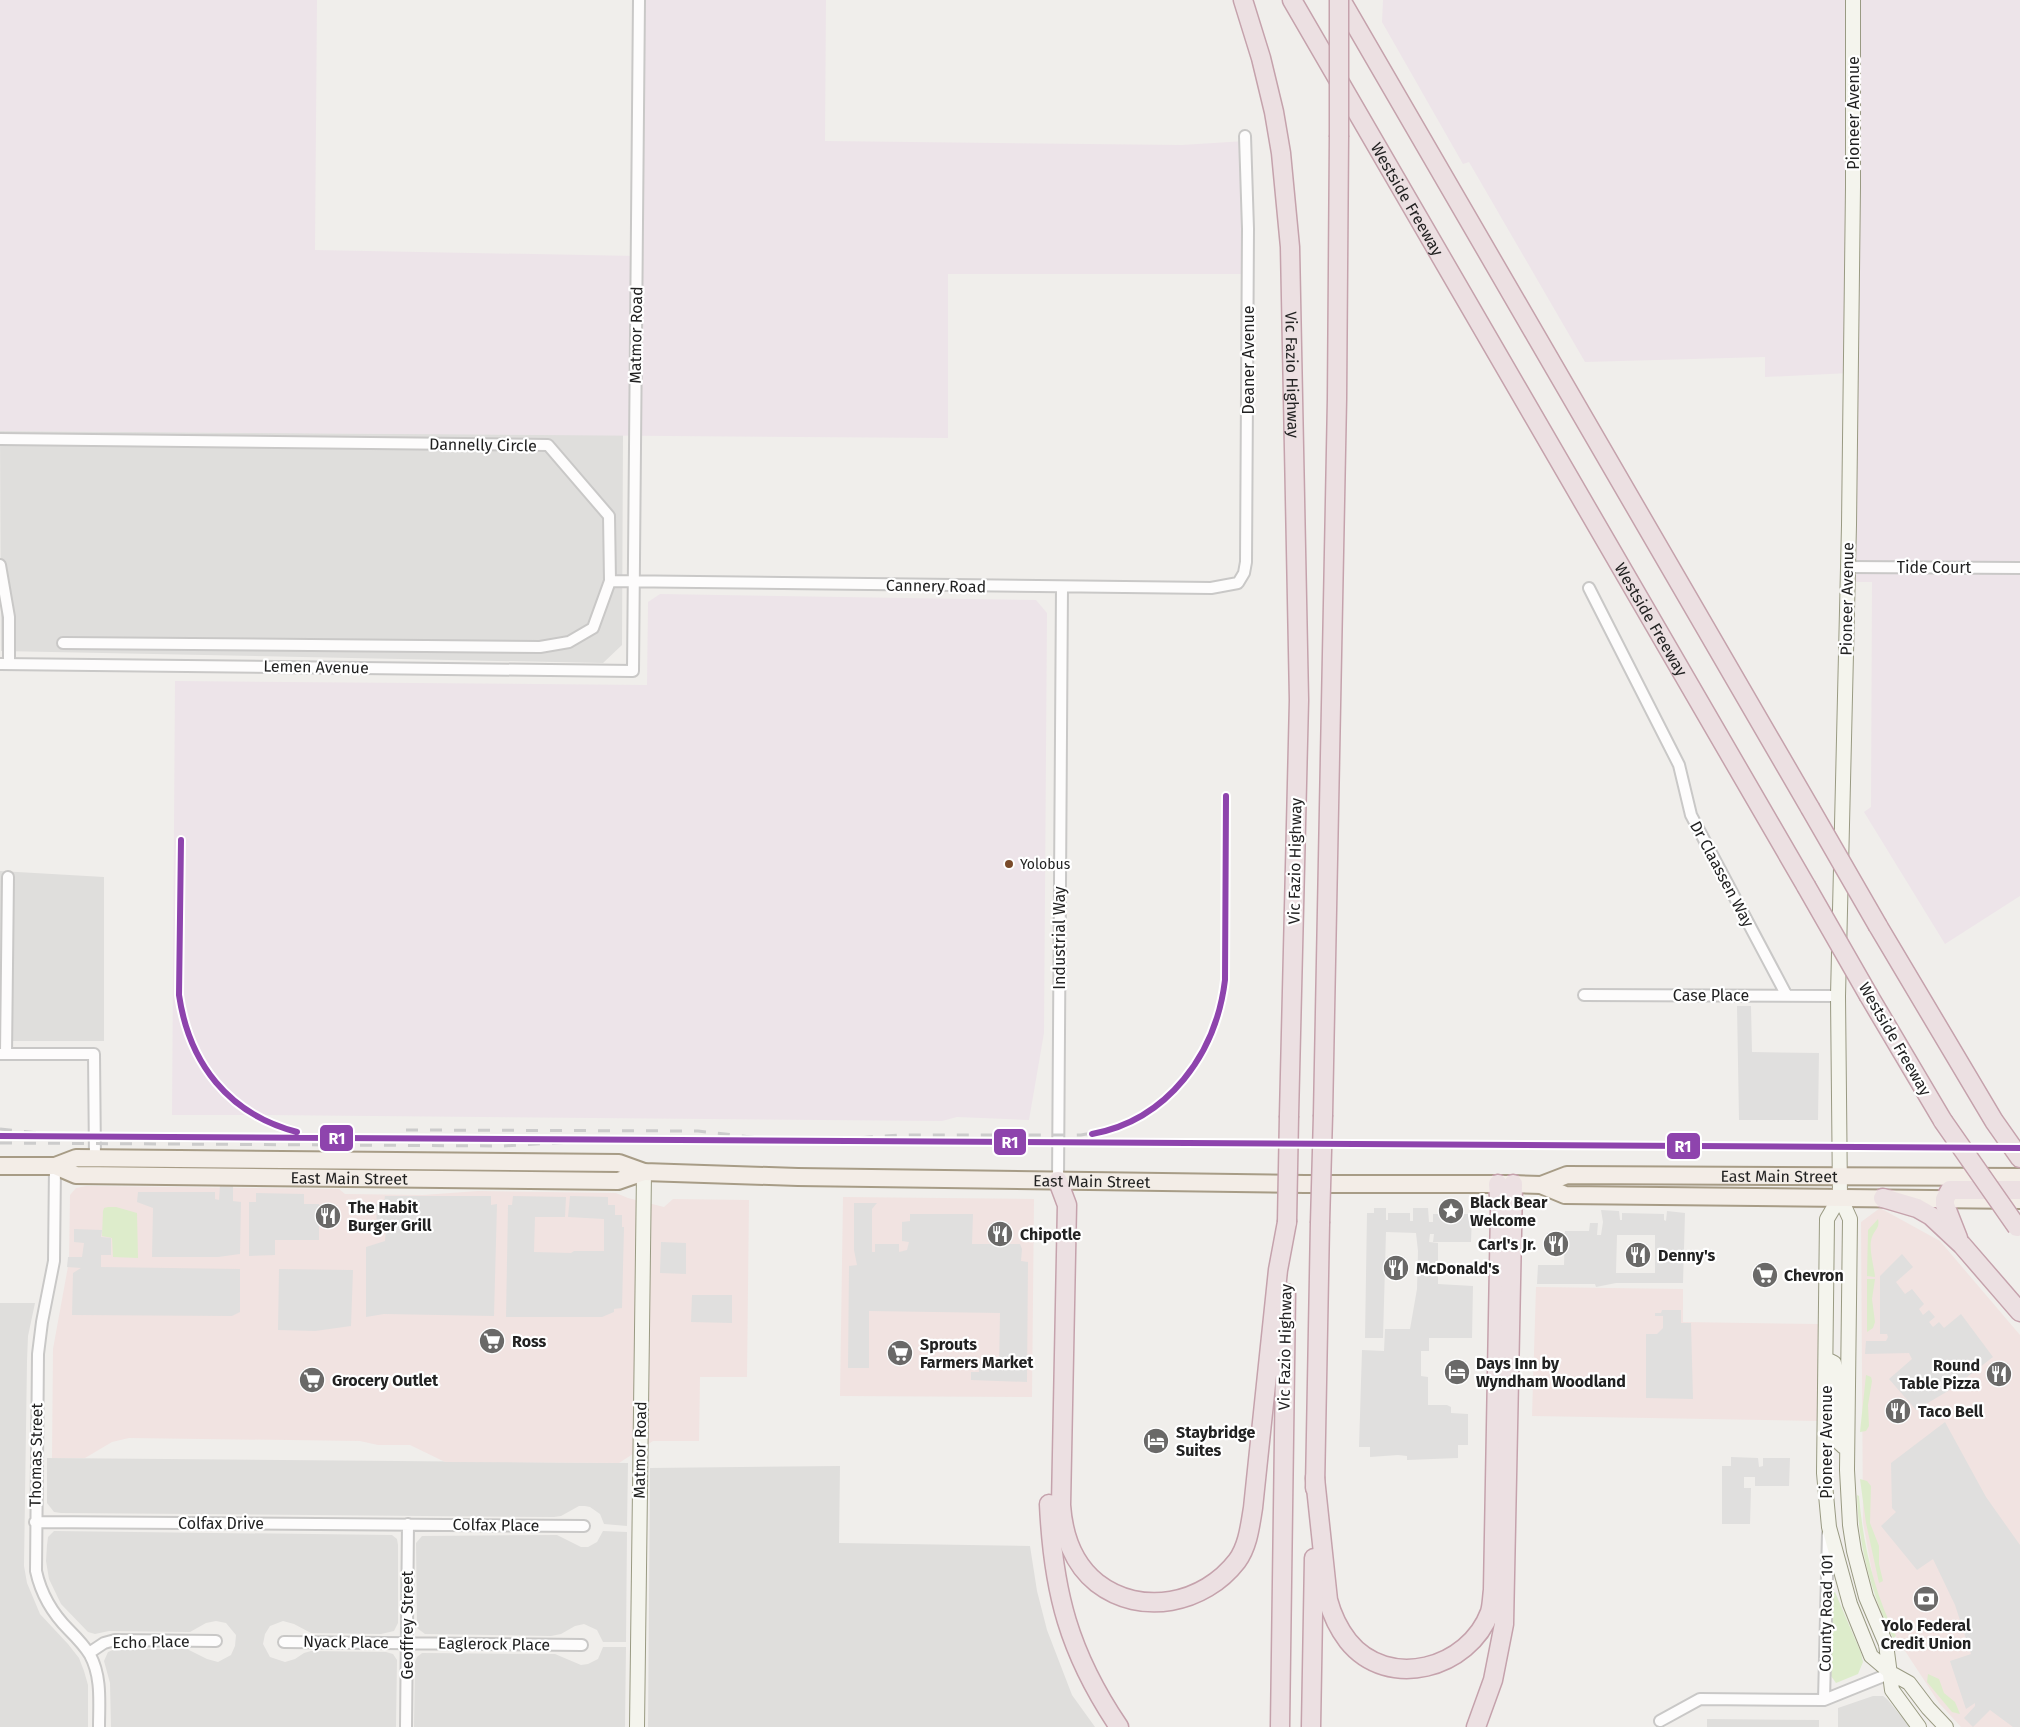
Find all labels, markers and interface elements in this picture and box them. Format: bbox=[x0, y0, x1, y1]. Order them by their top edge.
street label: Pioneer Avenue bbox=[1844, 56, 1863, 170]
street label: Westside Freeway bbox=[1367, 139, 1448, 259]
street label: Matmor Road bbox=[626, 286, 646, 384]
street label: Deaner Avenue bbox=[1239, 305, 1258, 415]
street label: Vic Fazio Highway bbox=[1282, 311, 1303, 438]
street label: Dannelly Circle bbox=[429, 435, 537, 455]
street label: Pioneer Avenue bbox=[1837, 542, 1857, 656]
street label: Tide Court bbox=[1897, 558, 1972, 577]
street label: Westside Freeway bbox=[1611, 559, 1692, 679]
street label: Cannery Road bbox=[886, 576, 986, 596]
street label: Lemen Avenue bbox=[263, 657, 369, 677]
street label: Vic Fazio Highway bbox=[1284, 797, 1306, 925]
street label: Dr Claassen Way bbox=[1686, 818, 1758, 930]
place label: Yolobus bbox=[1020, 856, 1071, 873]
marker: Yolobus bbox=[1003, 858, 1015, 870]
street label: Industrial Way bbox=[1050, 886, 1069, 990]
street label: Westside Freeway bbox=[1855, 979, 1935, 1099]
street label: Case Place bbox=[1673, 986, 1749, 1005]
line badge: R1 bbox=[319, 1124, 354, 1152]
line badge: R1 bbox=[993, 1128, 1027, 1156]
text: R1 bbox=[328, 1129, 346, 1148]
line badge: R1 bbox=[1666, 1132, 1701, 1160]
text: R1 bbox=[1001, 1133, 1019, 1152]
text: R1 bbox=[1674, 1137, 1692, 1156]
street label: East Main Street bbox=[1720, 1166, 1838, 1186]
street label: East Main Street bbox=[290, 1168, 408, 1188]
street label: East Main Street bbox=[1033, 1171, 1151, 1191]
place label: Black Bear Welcome bbox=[1470, 1193, 1548, 1230]
place icon: Black Bear Welcome bbox=[1436, 1196, 1466, 1226]
place label: The Habit Burger Grill bbox=[348, 1198, 432, 1235]
restaurant icon: The Habit Burger Grill bbox=[313, 1201, 343, 1231]
restaurant icon: Chipotle bbox=[985, 1219, 1015, 1249]
place label: Chipotle bbox=[1020, 1225, 1081, 1244]
restaurant icon: Carl's Jr. bbox=[1541, 1229, 1571, 1259]
place label: Carl's Jr. bbox=[1478, 1235, 1536, 1254]
restaurant icon: Denny's bbox=[1623, 1240, 1653, 1270]
place label: Denny's bbox=[1658, 1246, 1716, 1265]
restaurant icon: McDonald's bbox=[1381, 1253, 1411, 1283]
place label: McDonald's bbox=[1416, 1259, 1500, 1278]
supermarket icon: Chevron bbox=[1750, 1260, 1780, 1290]
place label: Chevron bbox=[1784, 1266, 1844, 1285]
street label: Vic Fazio Highway bbox=[1274, 1283, 1296, 1411]
supermarket icon: Ross bbox=[477, 1326, 507, 1356]
place label: Ross bbox=[512, 1332, 547, 1351]
place label: Sprouts Farmers Market bbox=[920, 1335, 1034, 1372]
supermarket icon: Sprouts Farmers Market bbox=[885, 1338, 915, 1368]
place label: Days Inn by Wyndham Woodland bbox=[1476, 1354, 1626, 1391]
place label: Round Table Pizza bbox=[1899, 1356, 1980, 1393]
hotel icon: Days Inn by Wyndham Woodland bbox=[1442, 1357, 1472, 1387]
restaurant icon: Round Table Pizza bbox=[1984, 1359, 2014, 1389]
supermarket icon: Grocery Outlet bbox=[297, 1365, 327, 1395]
place label: Grocery Outlet bbox=[332, 1371, 439, 1390]
street label: Pioneer Avenue bbox=[1817, 1385, 1836, 1499]
restaurant icon: Taco Bell bbox=[1883, 1396, 1913, 1426]
street label: Matmor Road bbox=[630, 1401, 650, 1499]
street label: Thomas Street bbox=[26, 1402, 46, 1507]
place label: Taco Bell bbox=[1918, 1402, 1984, 1421]
place label: Staybridge Suites bbox=[1176, 1423, 1255, 1460]
hotel icon: Staybridge Suites bbox=[1141, 1426, 1171, 1456]
street label: Colfax Drive bbox=[178, 1514, 264, 1533]
street label: Colfax Place bbox=[452, 1515, 540, 1535]
street label: County Road 101 bbox=[1815, 1554, 1837, 1672]
street label: Geoffrey Street bbox=[398, 1570, 417, 1679]
bank icon: Yolo Federal Credit Union bbox=[1911, 1584, 1941, 1614]
place label: Yolo Federal Credit Union bbox=[1880, 1616, 1971, 1653]
street label: Echo Place bbox=[112, 1632, 190, 1652]
street label: Nyack Place bbox=[303, 1632, 389, 1652]
street label: Eaglerock Place bbox=[438, 1634, 550, 1654]

